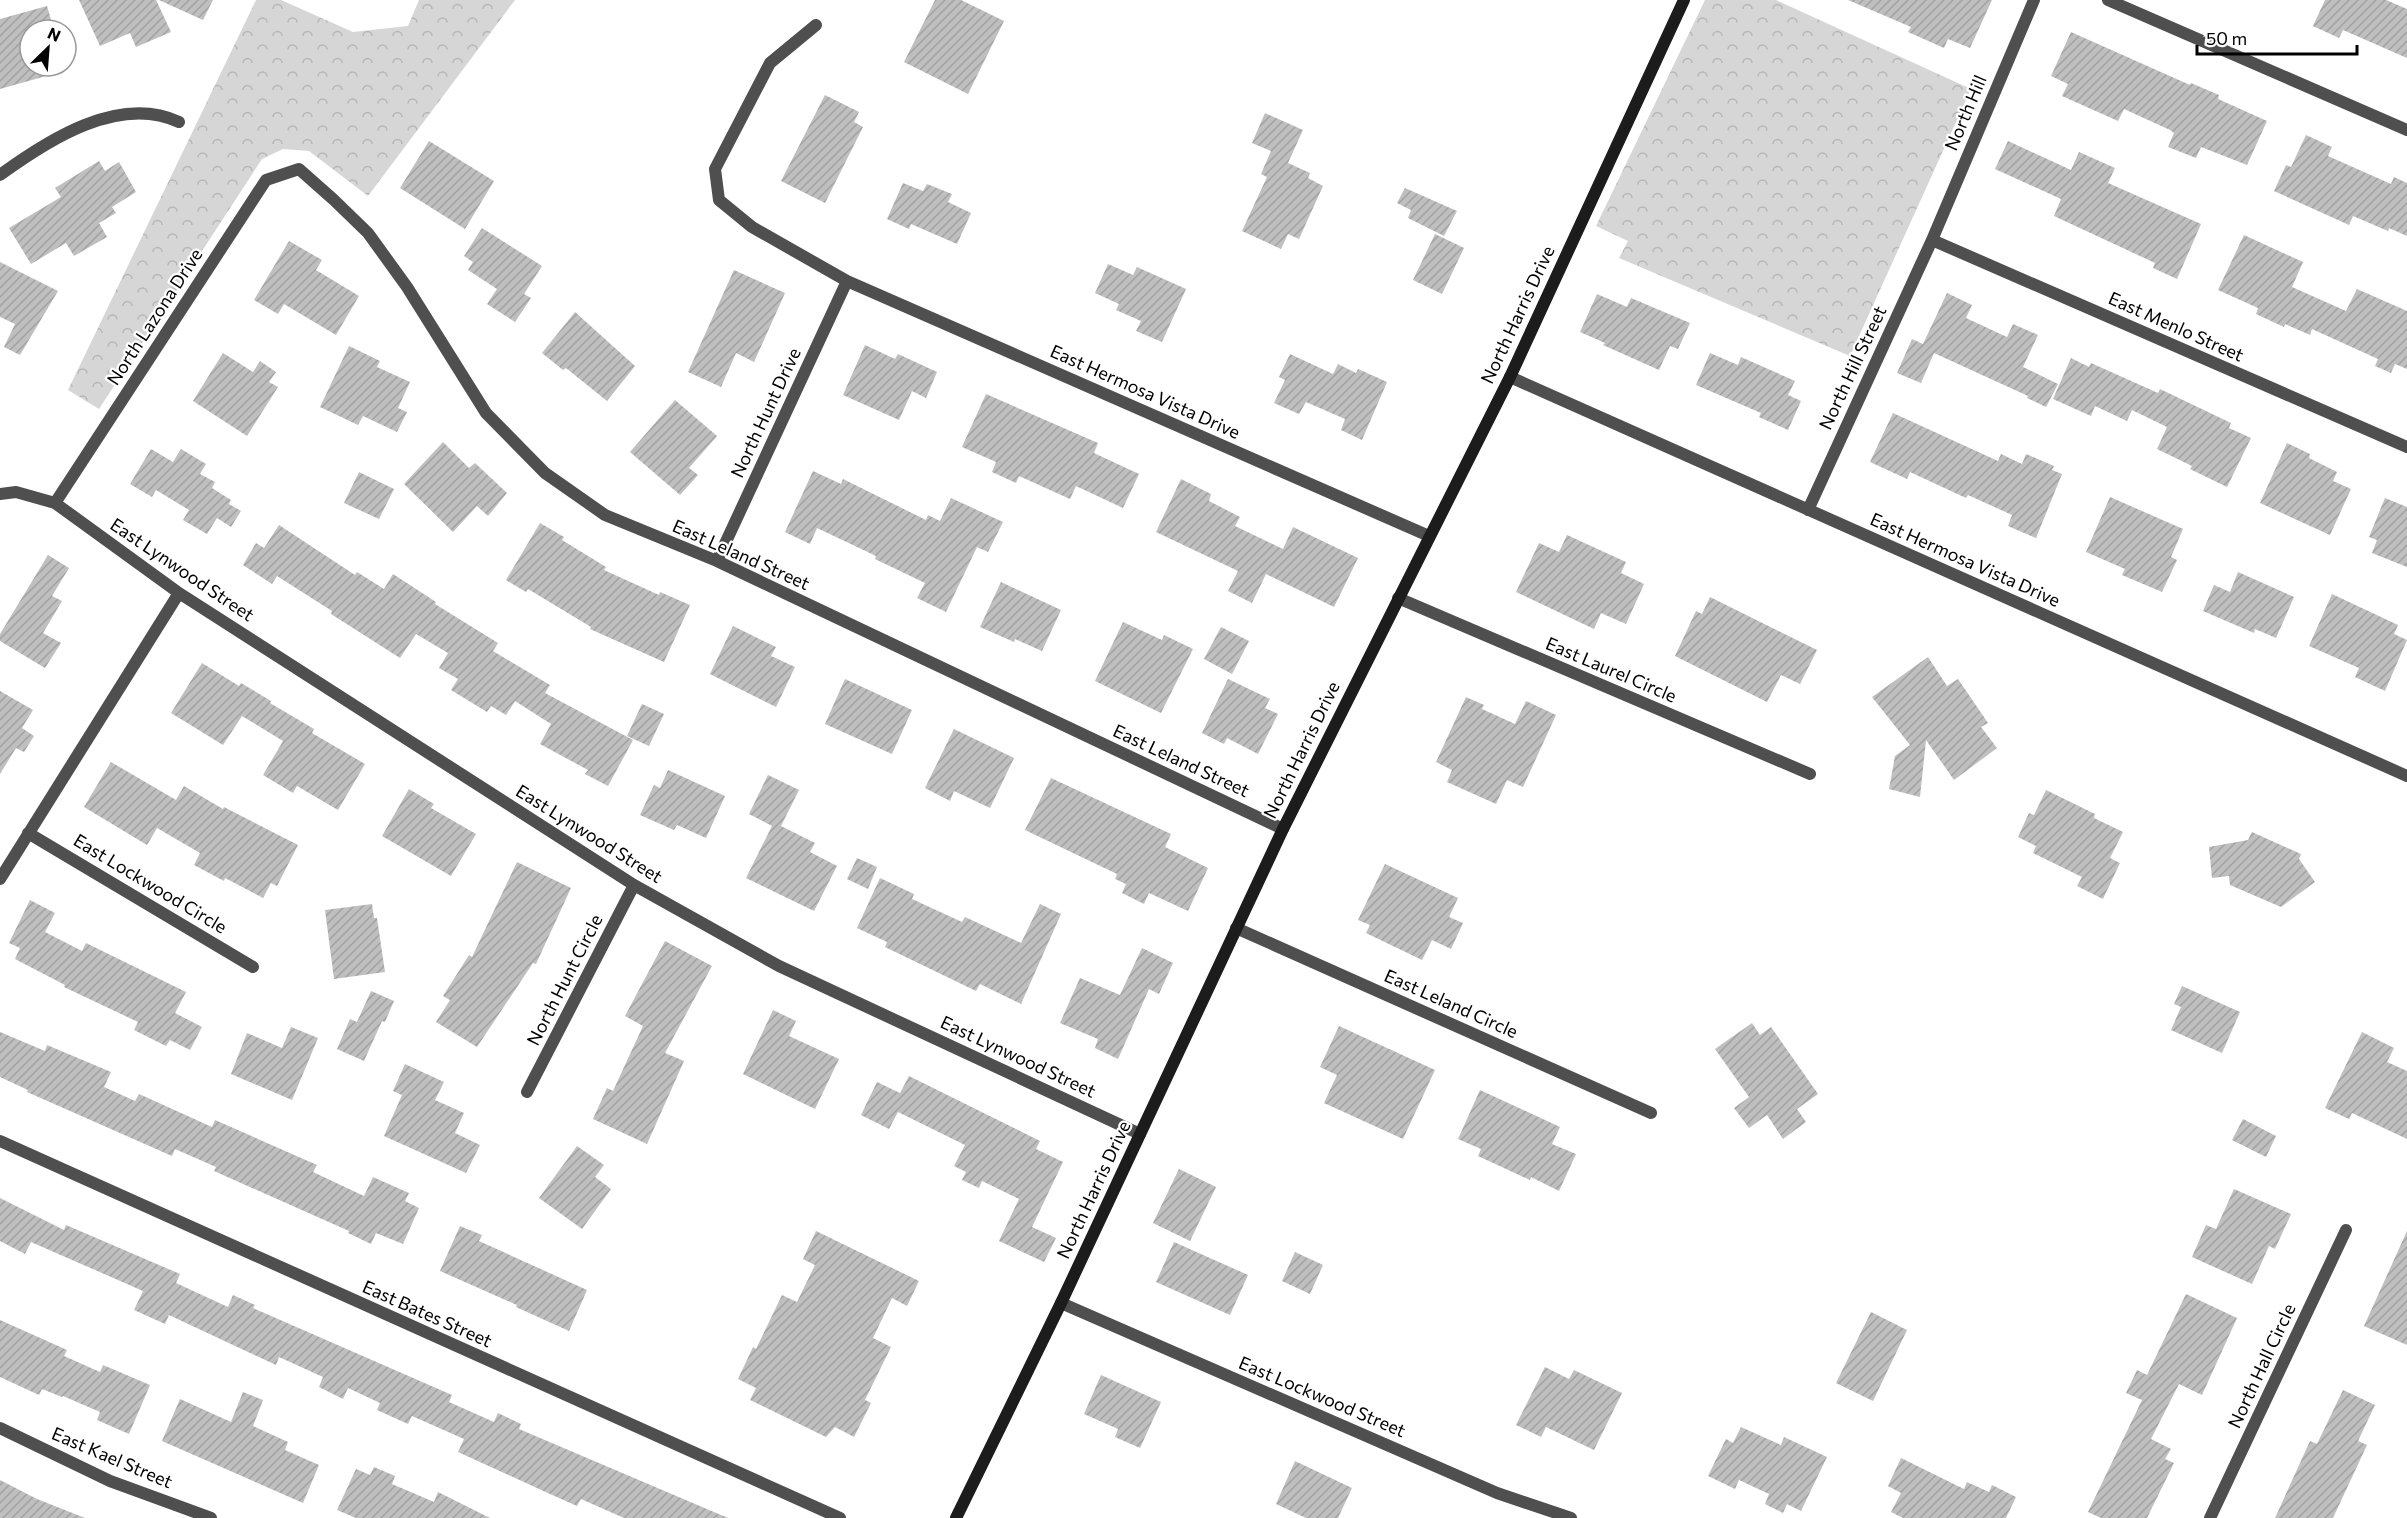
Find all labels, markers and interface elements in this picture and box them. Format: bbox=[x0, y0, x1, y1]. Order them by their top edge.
north arrow bbox=[18, 18, 78, 78]
scale bar bbox=[2197, 18, 2358, 56]
text: N bbox=[45, 23, 64, 45]
text: 50 m bbox=[2206, 27, 2247, 49]
street label: North Hill bbox=[1939, 72, 1991, 154]
street label: North Harris Drive bbox=[1475, 242, 1559, 387]
street label: North Lazona Drive bbox=[102, 244, 207, 389]
street label: East Menlo Street bbox=[2105, 286, 2247, 366]
street label: North Hill Street bbox=[1814, 302, 1890, 433]
street label: East Hermosa Vista Drive bbox=[1047, 339, 1244, 443]
street label: North Hunt Drive bbox=[725, 344, 805, 481]
street label: East Hermosa Vista Drive bbox=[1867, 507, 2064, 611]
street label: East Lynwood Street bbox=[107, 513, 259, 625]
street label: East Leland Street bbox=[669, 514, 813, 594]
street label: East Laurel Circle bbox=[1543, 632, 1680, 707]
street label: North Harris Drive bbox=[1258, 677, 1344, 822]
street label: East Leland Street bbox=[1110, 719, 1253, 801]
street label: East Lynwood Street bbox=[512, 779, 667, 887]
street label: East Lockwood Circle bbox=[70, 829, 231, 938]
street label: North Hunt Circle bbox=[522, 910, 607, 1049]
street label: East Leland Circle bbox=[1381, 964, 1522, 1042]
street label: East Lynwood Street bbox=[937, 1010, 1099, 1102]
street label: North Harris Drive bbox=[1051, 1117, 1135, 1262]
street label: East Bates Street bbox=[359, 1275, 496, 1351]
street label: North Hall Circle bbox=[2223, 1300, 2300, 1431]
street label: East Lockwood Street bbox=[1236, 1351, 1409, 1441]
street label: East Kael Street bbox=[49, 1422, 176, 1492]

